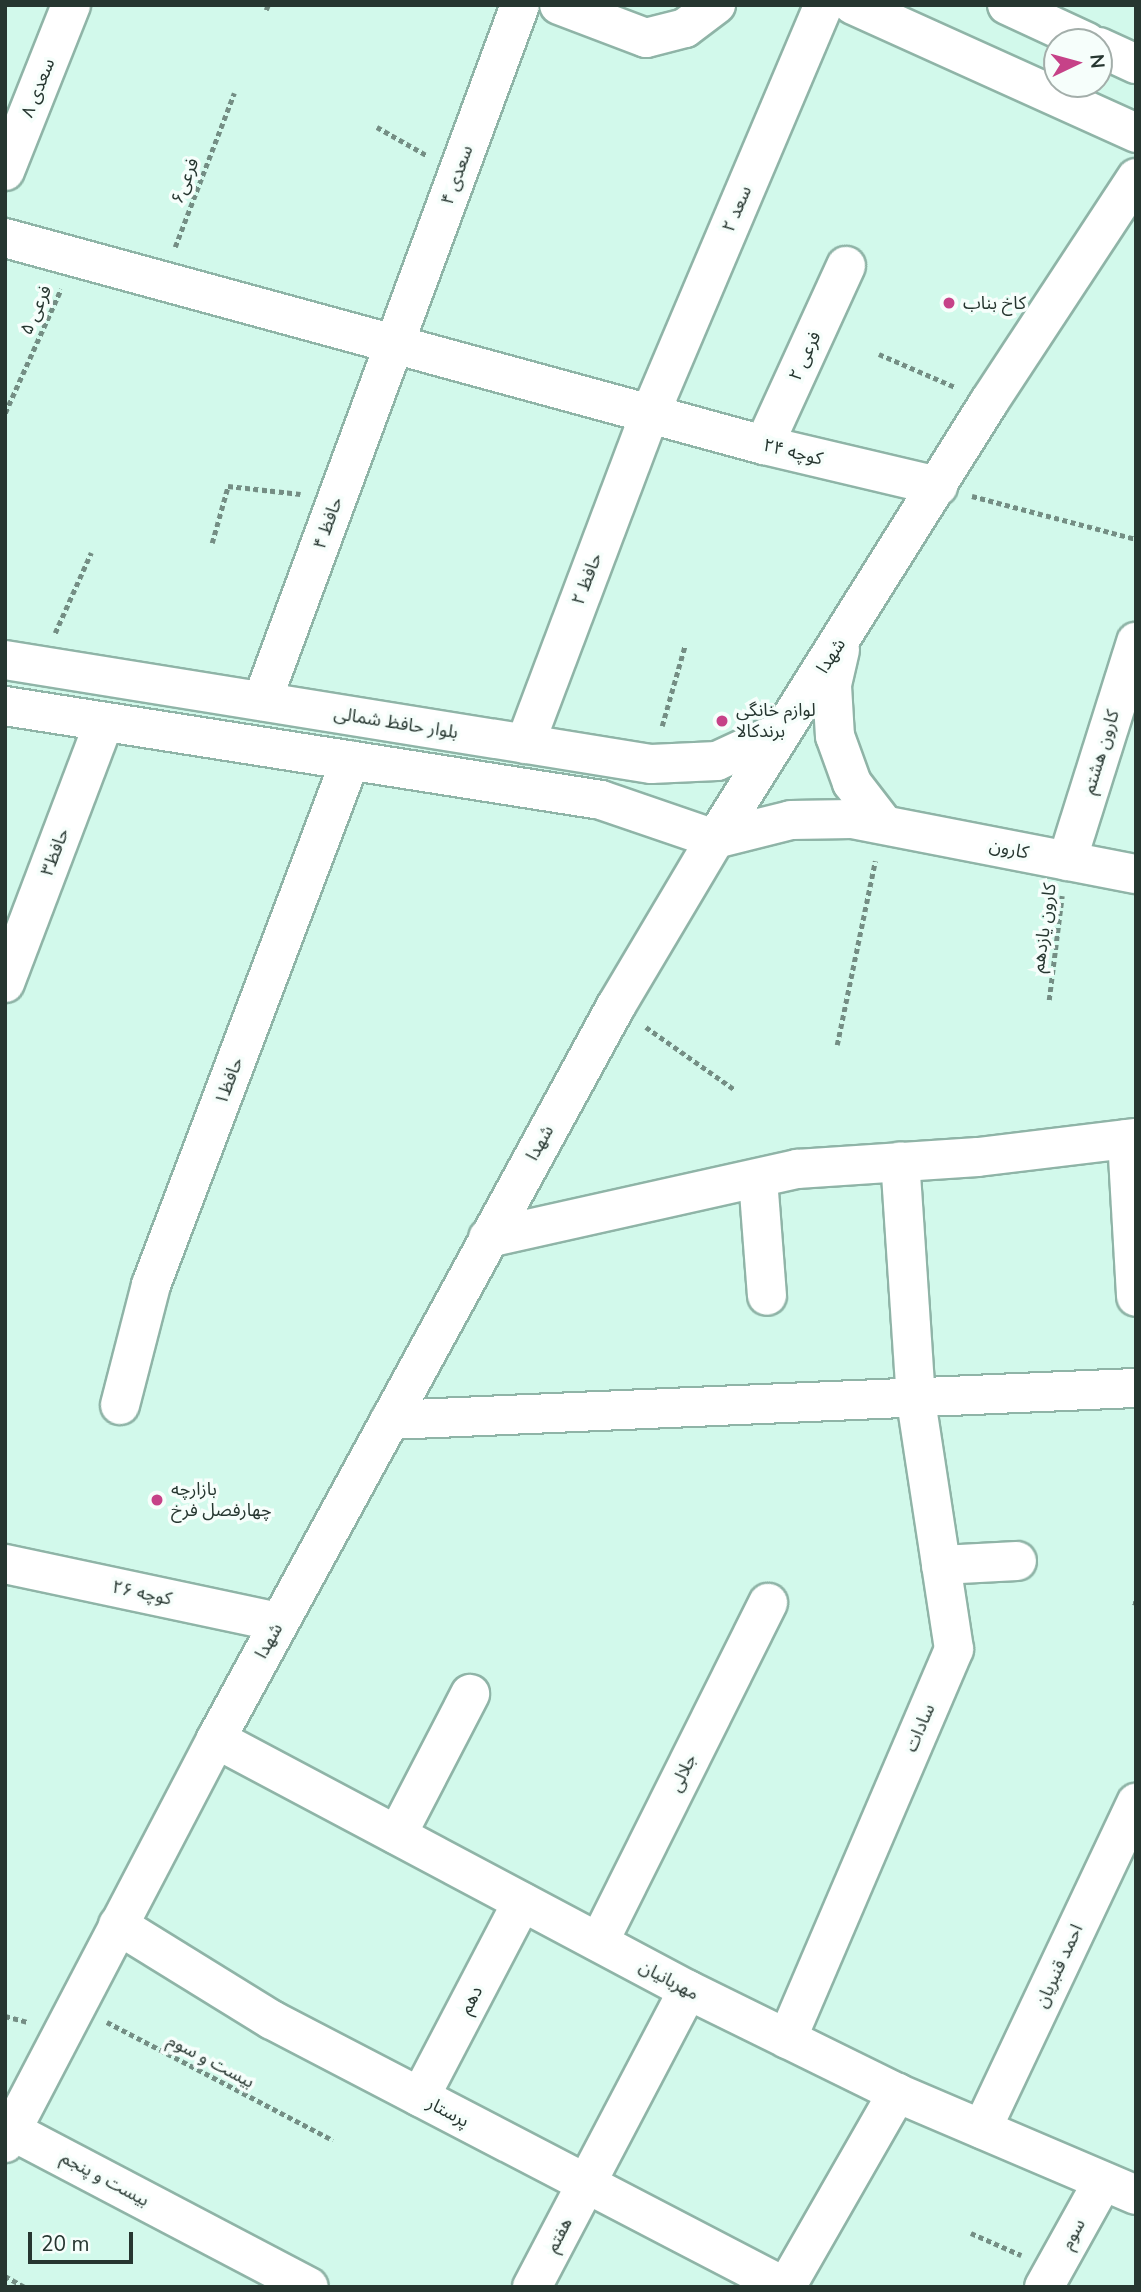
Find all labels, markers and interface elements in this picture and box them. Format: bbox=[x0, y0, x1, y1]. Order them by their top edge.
north arrow bbox=[1043, 28, 1113, 98]
text: N bbox=[1083, 53, 1110, 70]
street label: سعدی ۸ bbox=[16, 55, 60, 121]
street label: سعدی ۴ bbox=[436, 142, 478, 208]
street label: فرعی۶ bbox=[166, 155, 204, 207]
street label: سعد ۲ bbox=[718, 183, 756, 235]
street label: فرعی ۵ bbox=[16, 282, 56, 338]
place label: کاخ بناب bbox=[963, 292, 1026, 314]
marker: کاخ بناب bbox=[941, 295, 957, 311]
street label: فرعی ۲ bbox=[784, 328, 826, 384]
street label: کوچه ۲۴ bbox=[761, 434, 825, 470]
street label: حافظ ۴ bbox=[309, 494, 347, 552]
street label: حافظ ۲ bbox=[567, 550, 607, 608]
street label: شهدا bbox=[812, 635, 850, 677]
place label: لوازم خانگی برندکالا bbox=[736, 700, 816, 742]
street label: بلوار حافظ شمالی bbox=[332, 703, 460, 743]
street label: کارون هشتم bbox=[1078, 707, 1124, 797]
marker: لوازم خانگی برندکالا bbox=[714, 713, 730, 729]
street label: حافظ۳ bbox=[36, 825, 74, 879]
street label: کارون bbox=[987, 834, 1031, 864]
street label: کارون یازدهم bbox=[1027, 882, 1061, 974]
street label: حافظ۱ bbox=[210, 1054, 248, 1108]
street label: شهدا bbox=[522, 1122, 558, 1164]
place label: بازارچه چهارفصل فرخ bbox=[171, 1479, 272, 1522]
marker: بازارچه چهارفصل فرخ bbox=[149, 1492, 165, 1508]
street label: کوچه ۲۶ bbox=[110, 1576, 174, 1610]
street label: شهدا bbox=[251, 1620, 287, 1662]
street label: سادات bbox=[900, 1701, 940, 1755]
street label: جلالی bbox=[665, 1751, 701, 1795]
street label: احمد قنبریان bbox=[1030, 1921, 1088, 2011]
street label: مهربانیان bbox=[636, 1955, 702, 2005]
street label: دهم bbox=[455, 1982, 487, 2018]
street label: بیست و سوم bbox=[164, 2029, 258, 2093]
street label: پرستار bbox=[423, 2092, 473, 2132]
street label: بیست و پنجم bbox=[57, 2147, 153, 2211]
street label: هفتم bbox=[541, 2214, 577, 2256]
street label: سوم bbox=[1056, 2215, 1090, 2253]
scale bar bbox=[32, 2218, 136, 2262]
text: 20 m bbox=[41, 2230, 90, 2258]

